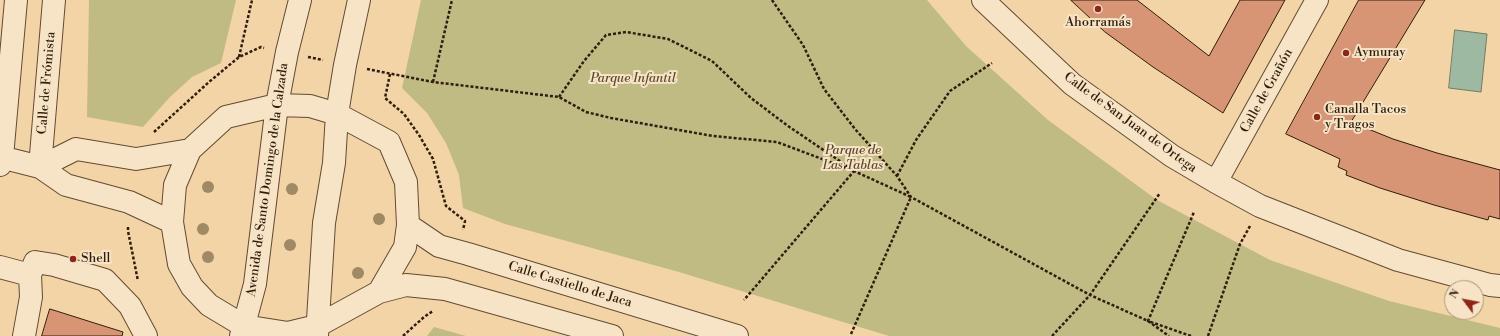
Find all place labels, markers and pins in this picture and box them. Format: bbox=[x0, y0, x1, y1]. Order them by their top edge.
marker: Ahorramás bbox=[1093, 4, 1103, 14]
place label: Ahorramás bbox=[1065, 15, 1131, 31]
place label: Aymuray bbox=[1354, 45, 1406, 61]
marker: Aymuray bbox=[1341, 48, 1351, 58]
place label: Canalla Tacos y Tragos bbox=[1325, 102, 1406, 133]
marker: Canalla Tacos y Tragos bbox=[1312, 112, 1322, 122]
place label: Shell bbox=[81, 251, 110, 267]
marker: Shell bbox=[68, 254, 78, 264]

